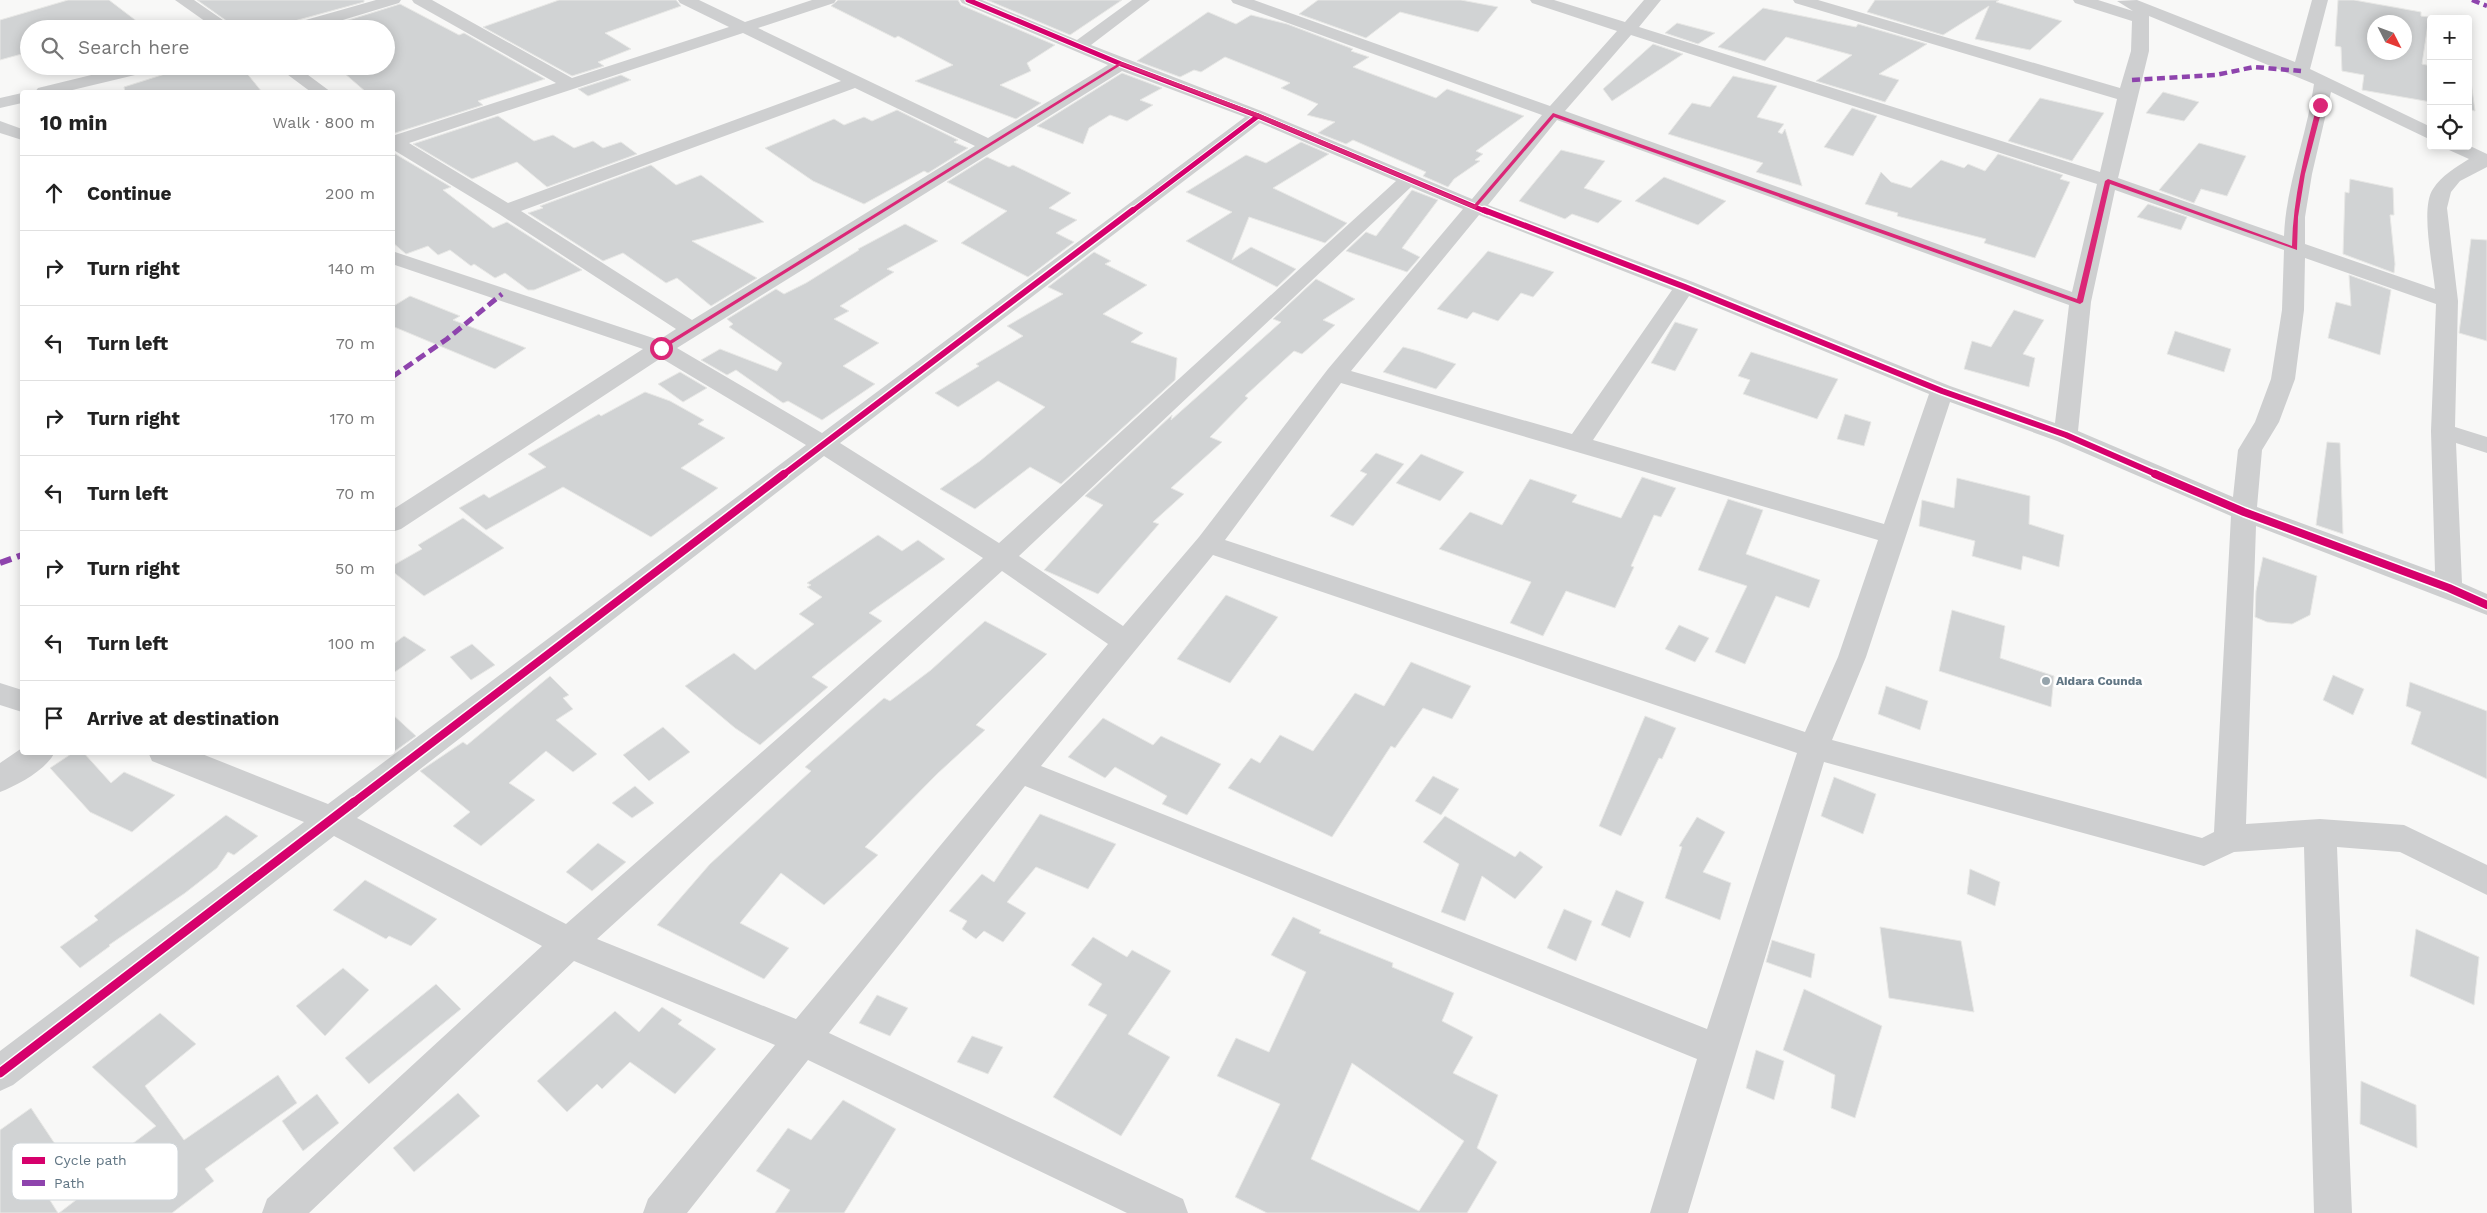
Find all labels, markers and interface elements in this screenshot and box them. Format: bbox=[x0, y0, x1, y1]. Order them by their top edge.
north arrow bbox=[2367, 15, 2412, 60]
map controls bbox=[2427, 15, 2472, 150]
button: + bbox=[2427, 15, 2472, 60]
search box bbox=[20, 20, 395, 75]
icon: search bbox=[38, 34, 66, 62]
text: Search here bbox=[78, 36, 189, 59]
button: − bbox=[2427, 60, 2472, 105]
route end bbox=[2309, 94, 2332, 117]
button: locate bbox=[2427, 105, 2472, 150]
text: 10 min bbox=[40, 110, 107, 135]
text: Walk · 800 m bbox=[273, 113, 375, 132]
icon: ahead bbox=[40, 179, 68, 207]
text: Continue bbox=[87, 182, 171, 205]
text: 200 m bbox=[325, 184, 375, 203]
icon: right bbox=[40, 254, 68, 282]
text: Turn right bbox=[87, 257, 180, 280]
text: 140 m bbox=[328, 259, 375, 278]
icon: left bbox=[40, 329, 68, 357]
text: Turn left bbox=[87, 332, 168, 355]
text: 70 m bbox=[336, 334, 375, 353]
route start bbox=[650, 337, 673, 360]
icon: right bbox=[40, 404, 68, 432]
text: Turn right bbox=[87, 407, 180, 430]
text: 170 m bbox=[329, 409, 375, 428]
icon: left bbox=[40, 479, 68, 507]
text: Turn left bbox=[87, 482, 168, 505]
text: 70 m bbox=[336, 484, 375, 503]
icon: right bbox=[40, 554, 68, 582]
text: Turn right bbox=[87, 557, 180, 580]
text: 50 m bbox=[335, 559, 375, 578]
icon: left bbox=[40, 629, 68, 657]
text: Turn left bbox=[87, 632, 168, 655]
text: 100 m bbox=[328, 634, 375, 653]
place label: Aidara Counda bbox=[2056, 674, 2142, 688]
marker: Aidara Counda bbox=[2040, 675, 2052, 687]
icon: arrive bbox=[40, 704, 68, 732]
text: Arrive at destination bbox=[87, 707, 279, 730]
legend bbox=[12, 1143, 178, 1200]
text: Cycle path bbox=[54, 1152, 127, 1168]
text: Path bbox=[54, 1175, 85, 1191]

